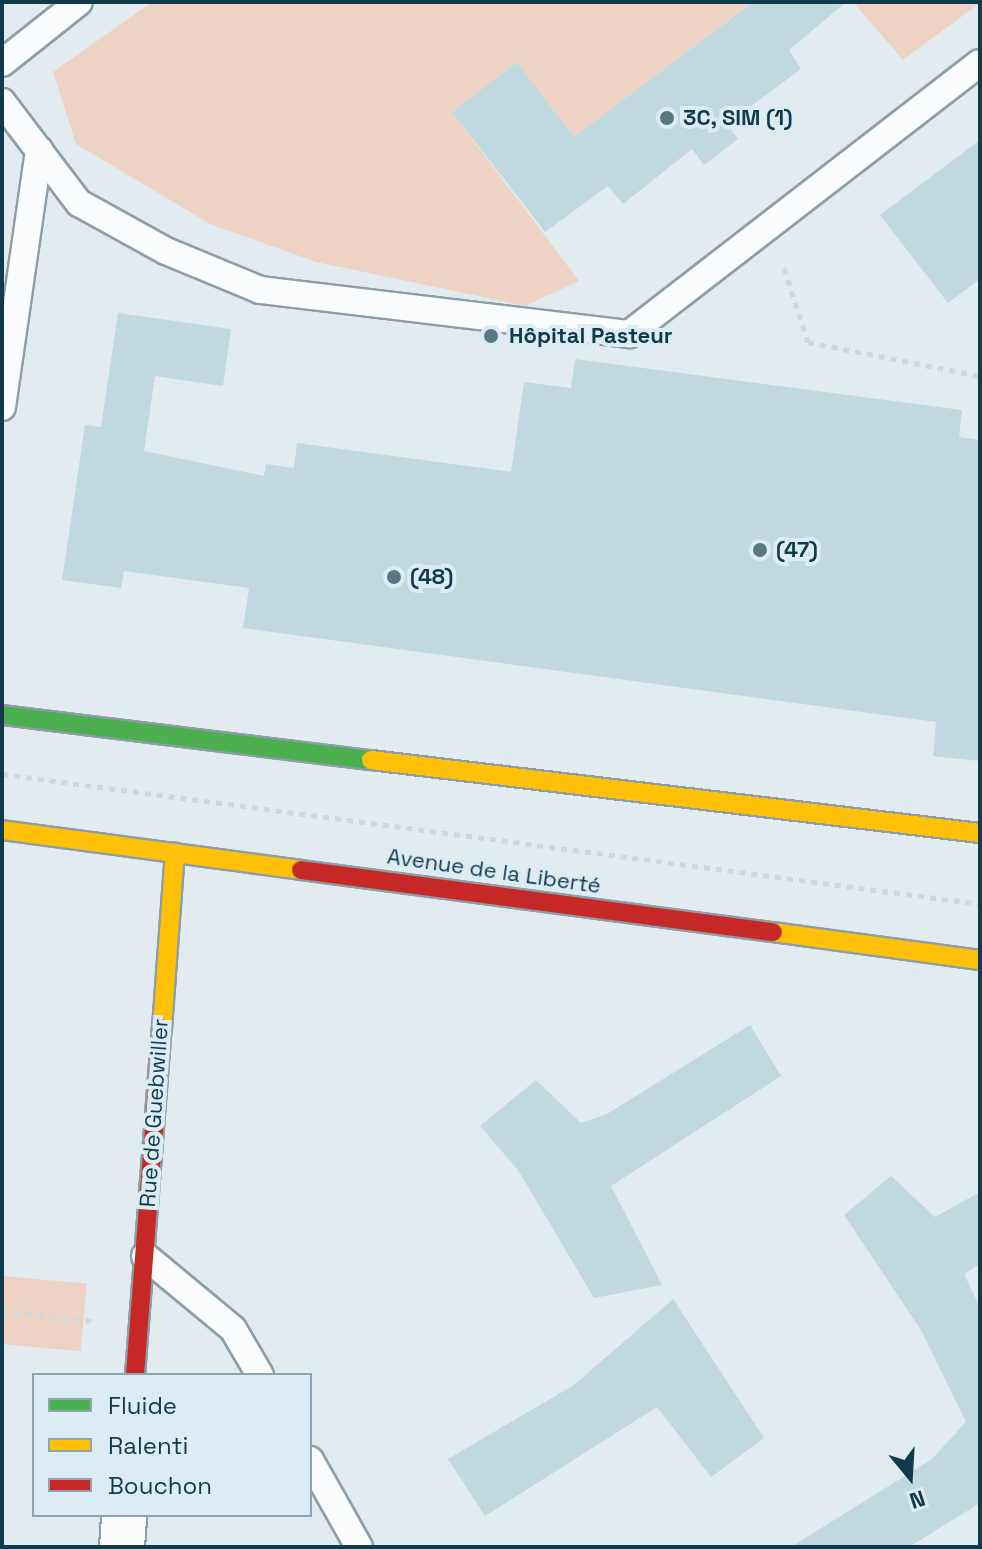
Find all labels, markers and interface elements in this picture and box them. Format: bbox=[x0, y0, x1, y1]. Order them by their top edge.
place label: 3C, SIM (1) bbox=[683, 105, 793, 131]
marker: 3C, SIM (1) bbox=[658, 109, 676, 127]
place label: Hôpital Pasteur bbox=[509, 323, 673, 349]
marker: Hôpital Pasteur bbox=[480, 325, 502, 347]
place label: (47) bbox=[776, 537, 818, 563]
marker: (47) bbox=[751, 541, 769, 559]
place label: (48) bbox=[410, 564, 453, 590]
marker: (48) bbox=[385, 568, 403, 586]
street label: Avenue de la Liberté bbox=[385, 843, 603, 899]
street label: Rue de Guebwiller bbox=[134, 1018, 174, 1208]
legend bbox=[32, 1373, 312, 1517]
text: Fluide bbox=[108, 1390, 177, 1421]
text: Ralenti bbox=[108, 1430, 188, 1461]
north arrow bbox=[870, 1437, 950, 1517]
text: Bouchon bbox=[108, 1470, 212, 1501]
text: N bbox=[906, 1484, 929, 1515]

